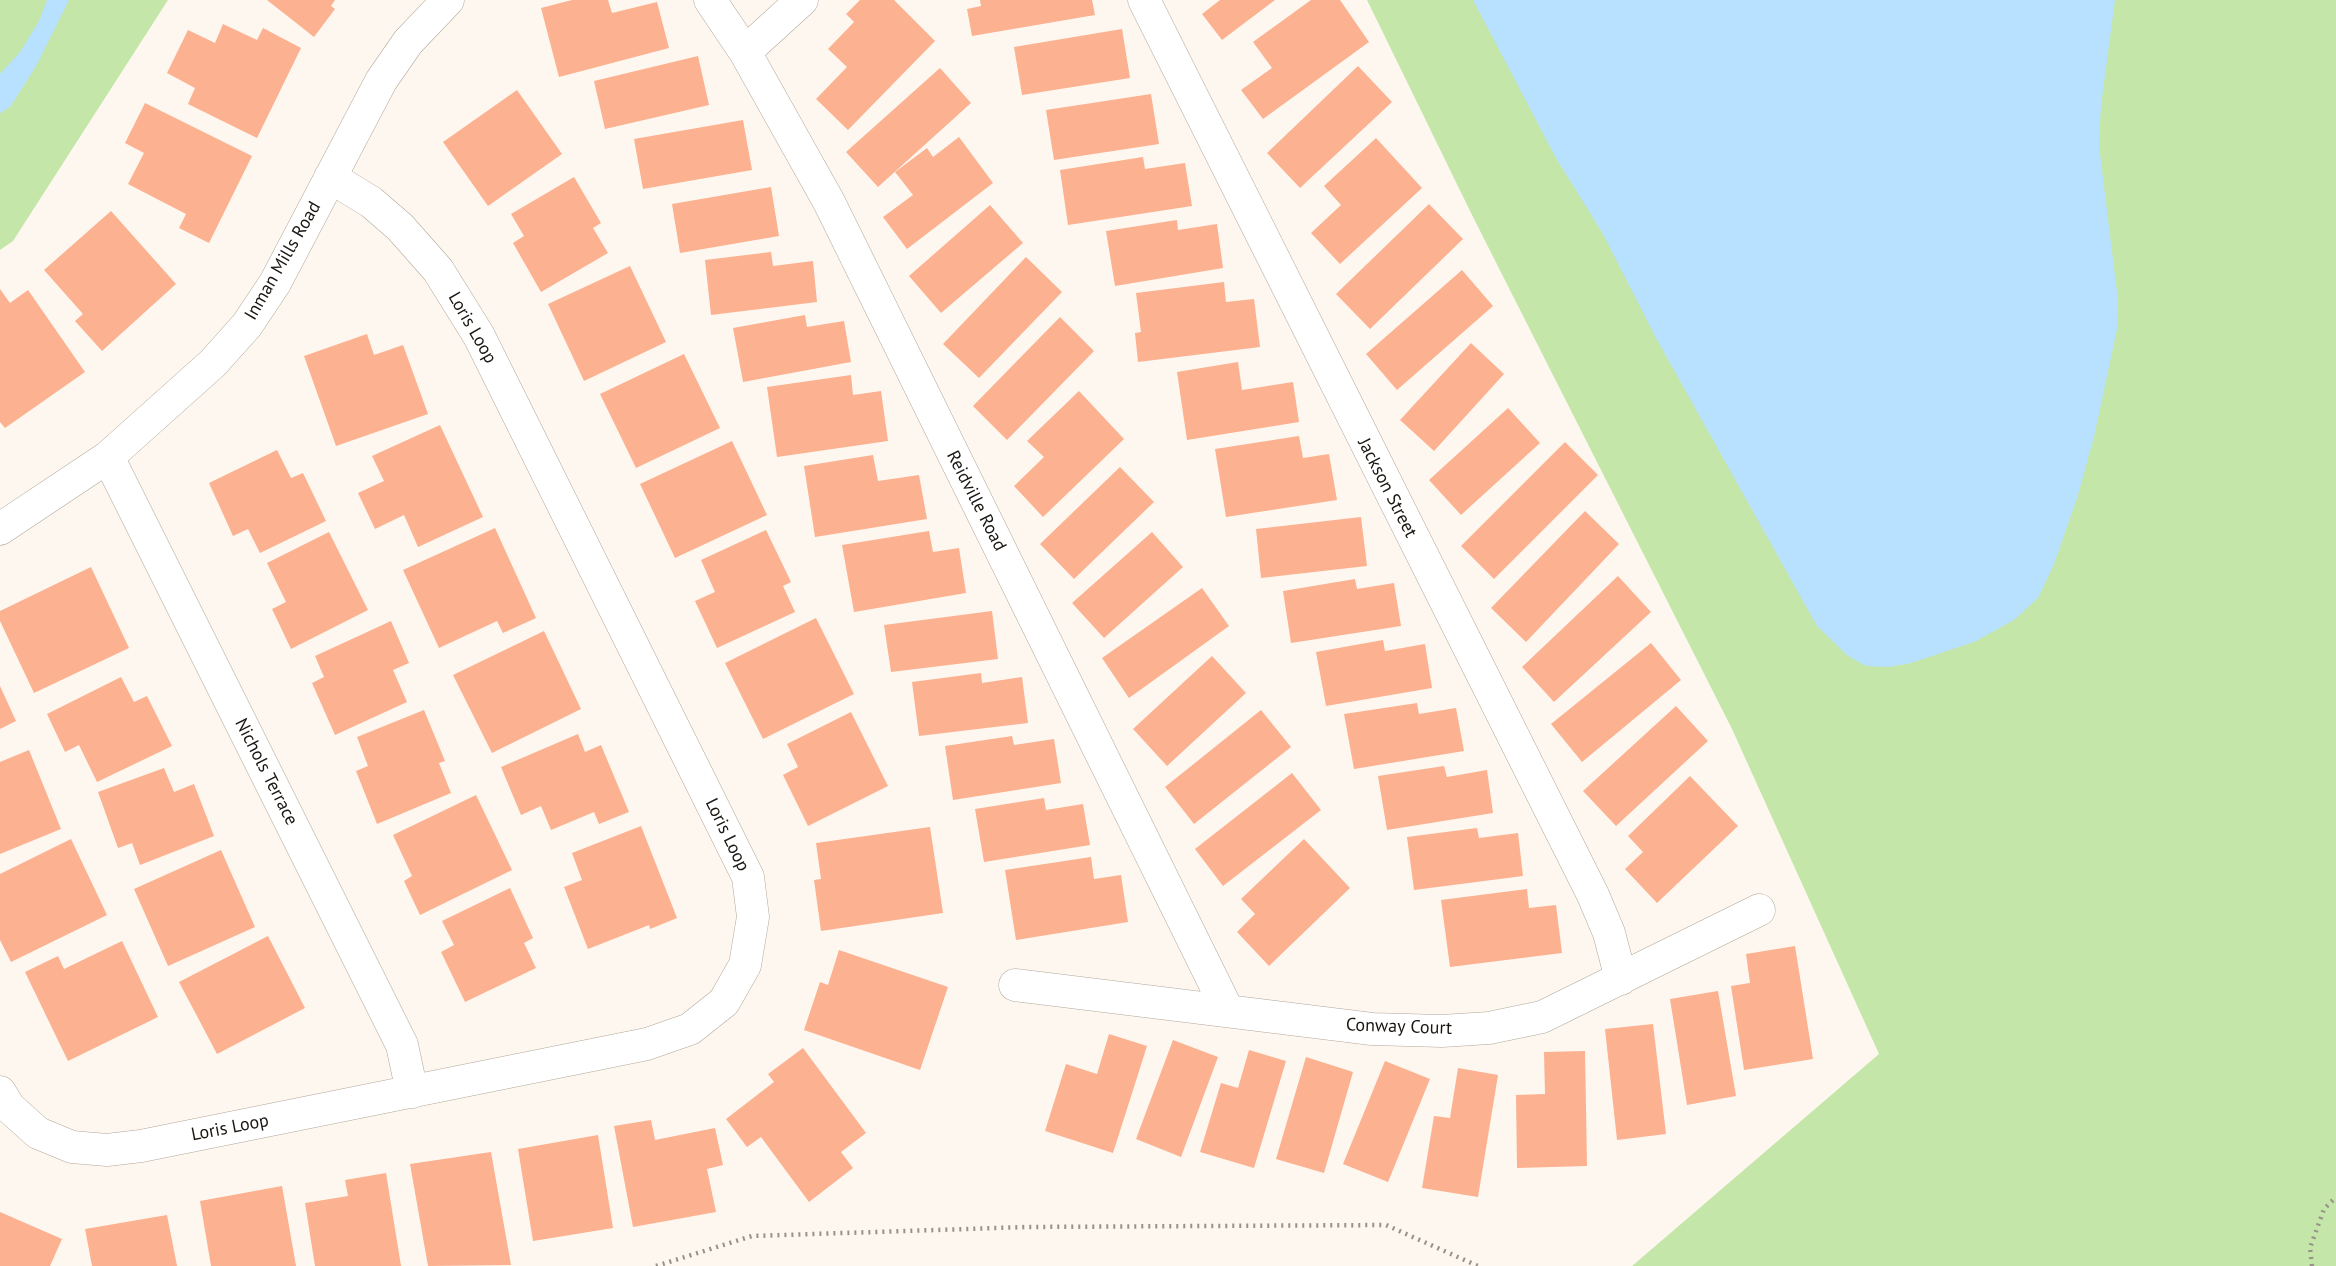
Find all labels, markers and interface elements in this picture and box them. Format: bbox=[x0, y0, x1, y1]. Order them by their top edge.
street label: Inman Mills Road bbox=[240, 198, 326, 324]
street label: Loris Loop bbox=[443, 289, 501, 367]
street label: Jackson Street bbox=[1353, 435, 1421, 541]
street label: Reidville Road bbox=[942, 447, 1010, 555]
street label: Nichols Terrace bbox=[230, 715, 302, 829]
street label: Loris Loop bbox=[700, 795, 754, 875]
street label: Conway Court bbox=[1346, 1014, 1452, 1040]
street label: Loris Loop bbox=[189, 1110, 271, 1146]

